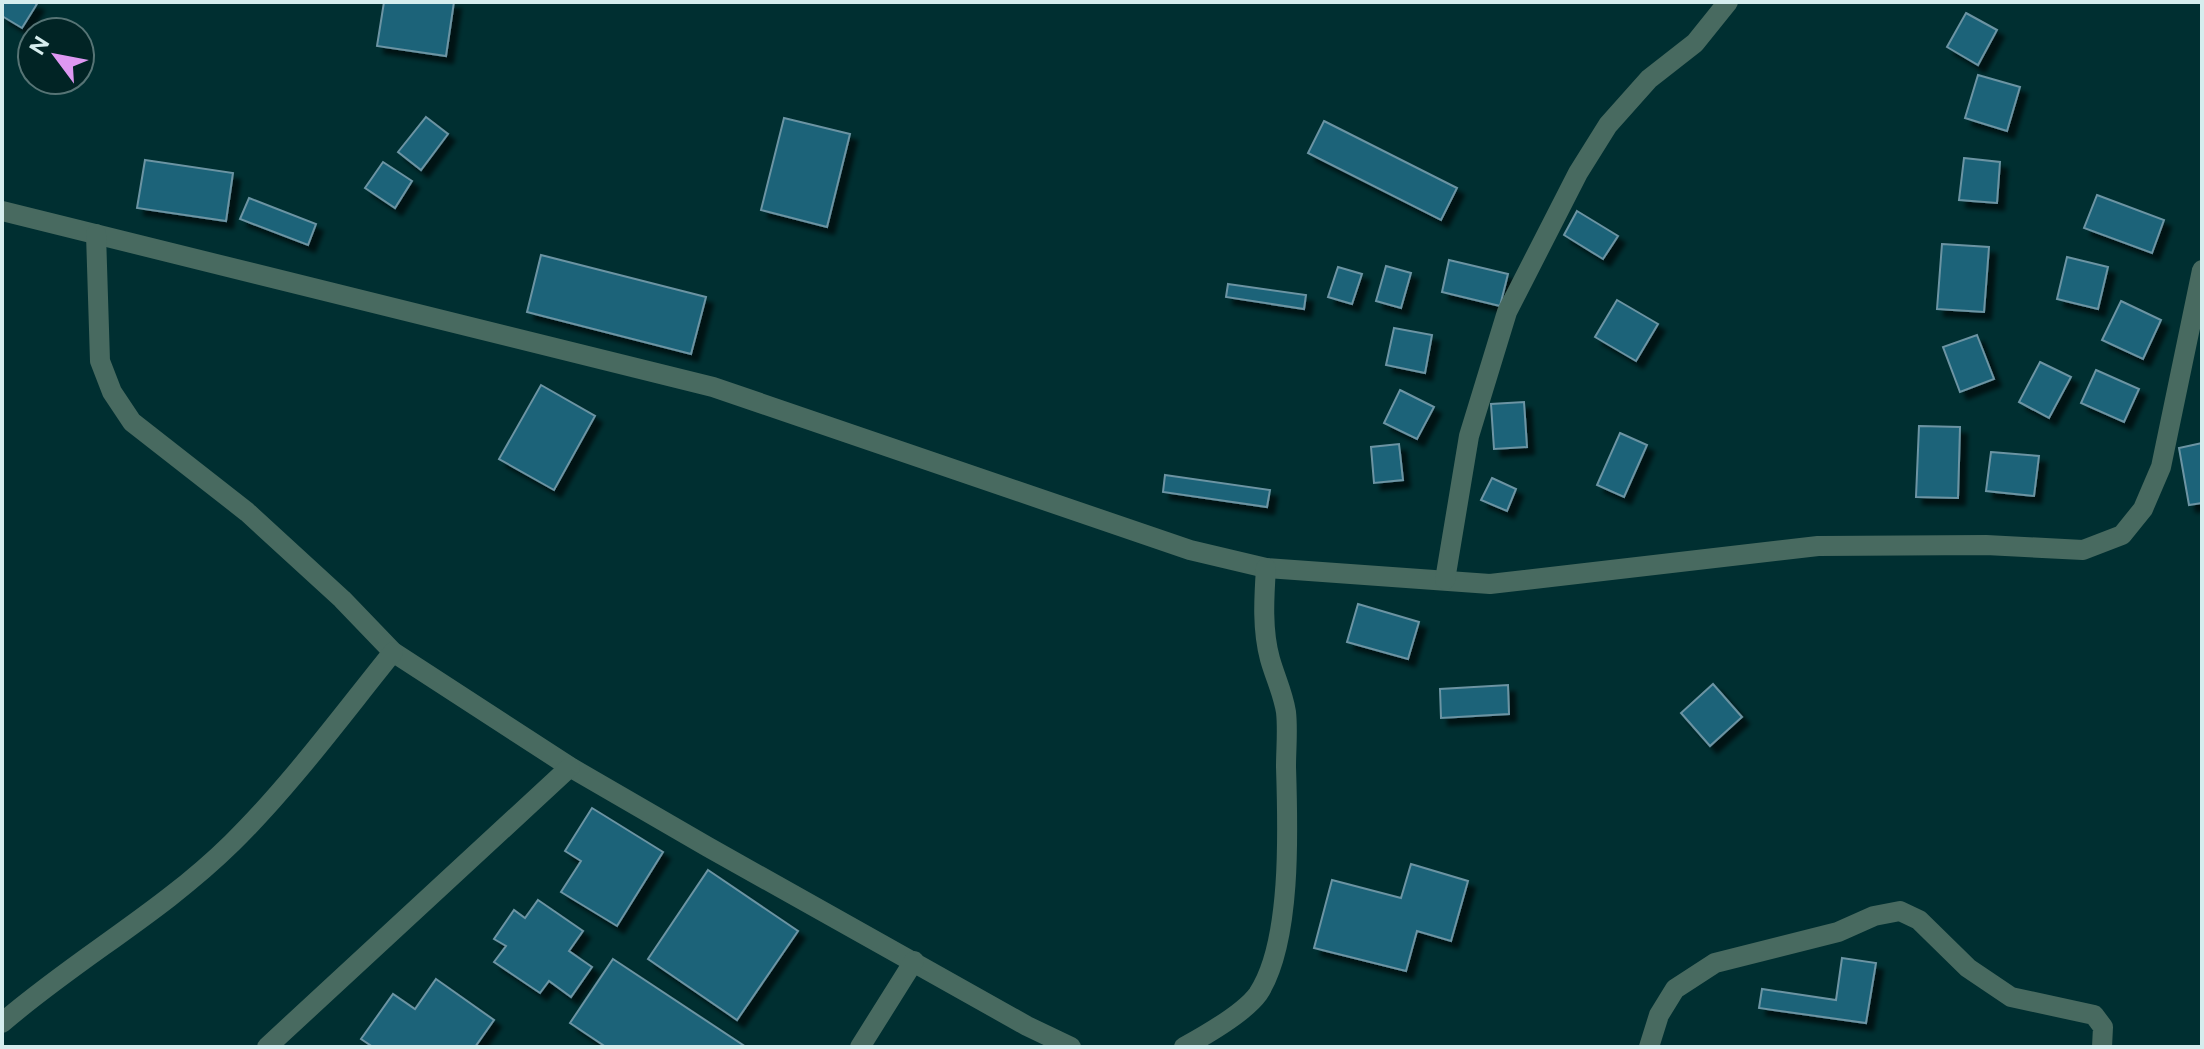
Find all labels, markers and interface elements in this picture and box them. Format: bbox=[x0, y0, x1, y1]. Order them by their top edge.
north arrow bbox=[16, 16, 96, 96]
text: N bbox=[24, 31, 55, 60]

